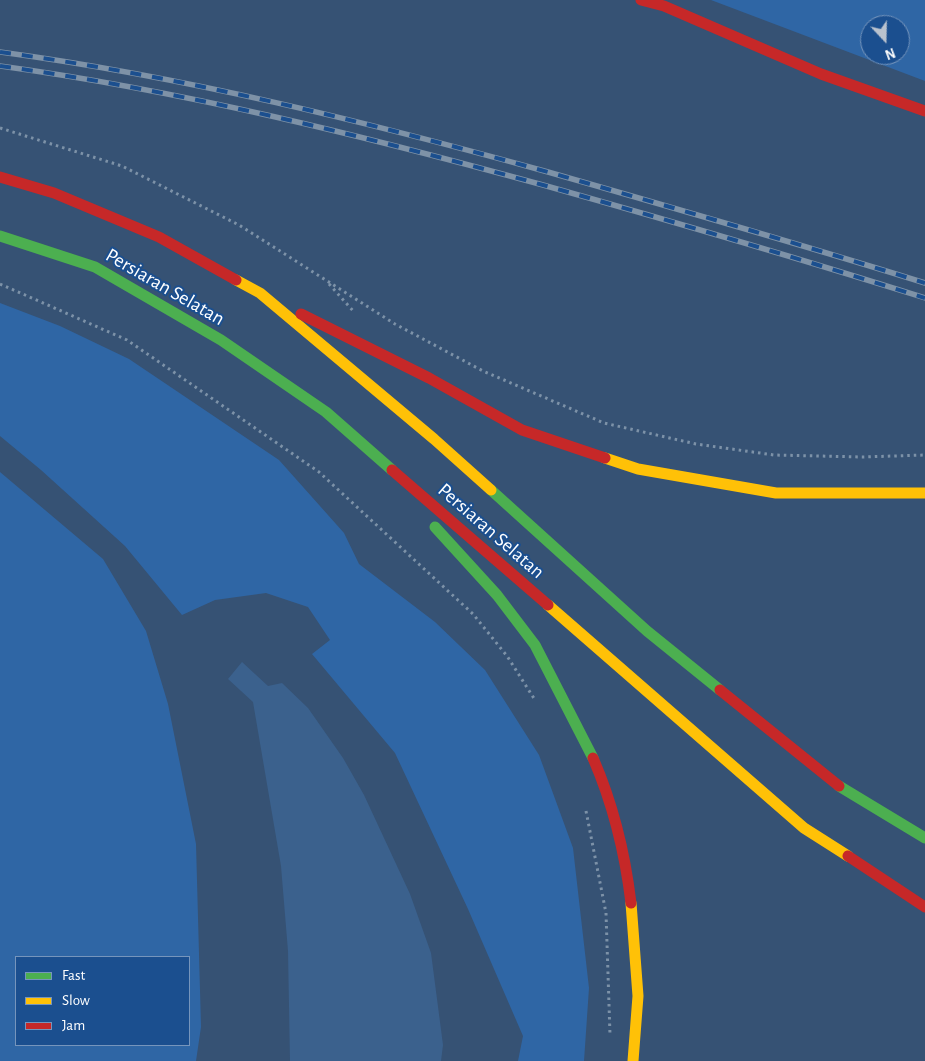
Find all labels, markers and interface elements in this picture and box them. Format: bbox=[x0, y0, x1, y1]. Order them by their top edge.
north arrow bbox=[860, 15, 910, 65]
text: N bbox=[883, 45, 897, 61]
street label: Persiaran Selatan bbox=[101, 243, 229, 331]
street label: Persiaran Selatan bbox=[433, 478, 549, 584]
legend bbox=[15, 956, 190, 1046]
text: Fast bbox=[62, 968, 85, 983]
text: Slow bbox=[62, 993, 90, 1008]
text: Jam bbox=[62, 1018, 85, 1033]

